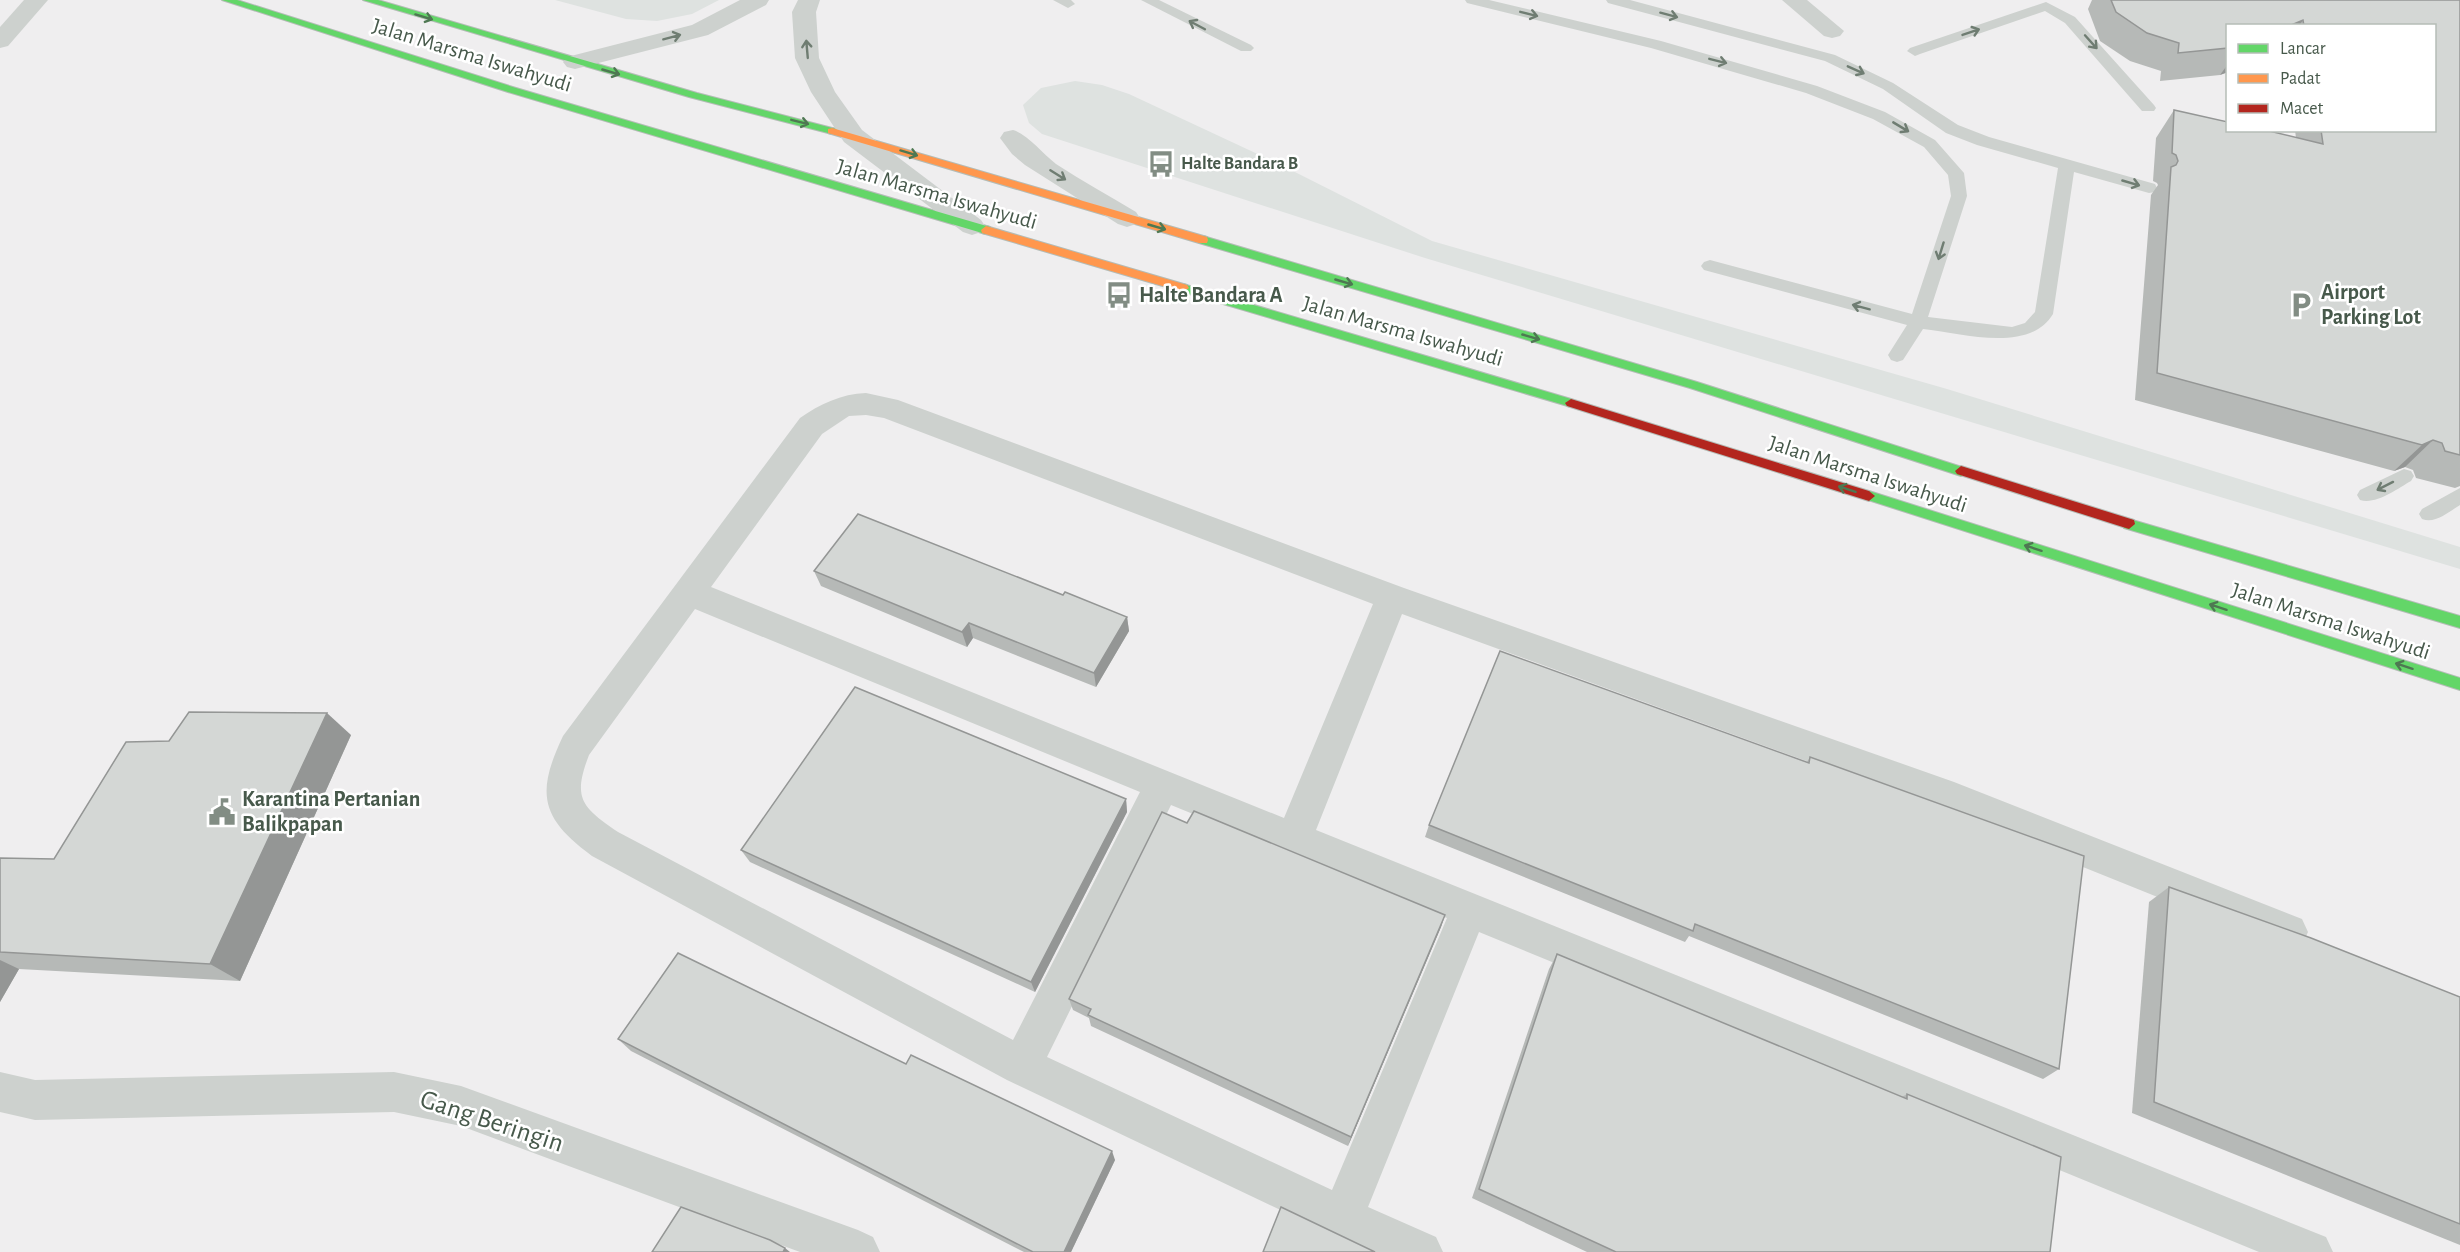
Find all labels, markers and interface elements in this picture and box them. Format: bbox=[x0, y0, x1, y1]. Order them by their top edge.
one-way arrow bbox=[1519, 9, 1538, 21]
one-way arrow bbox=[1659, 10, 1678, 21]
one-way arrow bbox=[414, 12, 433, 23]
street label: Jalan Marsma Iswahyudi bbox=[370, 14, 574, 96]
one-way arrow bbox=[1188, 19, 1206, 30]
legend bbox=[2226, 24, 2436, 132]
one-way arrow bbox=[1961, 26, 1980, 37]
one-way arrow bbox=[663, 31, 682, 43]
one-way arrow bbox=[2084, 34, 2098, 49]
one-way arrow bbox=[801, 39, 812, 59]
text: Lancar bbox=[2280, 40, 2326, 58]
one-way arrow bbox=[1709, 56, 1728, 68]
one-way arrow bbox=[1847, 65, 1865, 76]
one-way arrow bbox=[601, 67, 620, 78]
text: Padat bbox=[2280, 70, 2321, 88]
text: Macet bbox=[2280, 100, 2324, 118]
one-way arrow bbox=[790, 117, 809, 129]
one-way arrow bbox=[1892, 122, 1909, 134]
one-way arrow bbox=[899, 148, 918, 159]
bus stop icon: Halte Bandara B bbox=[1146, 149, 1176, 179]
street label: Jalan Marsma Iswahyudi bbox=[834, 155, 1040, 233]
place label: Halte Bandara B bbox=[1181, 155, 1298, 173]
one-way arrow bbox=[1049, 169, 1066, 181]
one-way arrow bbox=[2121, 178, 2140, 189]
one-way arrow bbox=[1147, 222, 1166, 233]
one-way arrow bbox=[1935, 241, 1946, 260]
one-way arrow bbox=[1334, 277, 1353, 288]
bus stop icon: Halte Bandara A bbox=[1104, 280, 1134, 310]
place label: Airport Parking Lot bbox=[2321, 281, 2421, 328]
place label: Halte Bandara A bbox=[1139, 284, 1283, 306]
parking icon: Airport Parking Lot bbox=[2286, 290, 2316, 320]
street label: Jalan Marsma Iswahyudi bbox=[1300, 292, 1506, 370]
one-way arrow bbox=[1852, 301, 1871, 312]
one-way arrow bbox=[1521, 332, 1540, 343]
street label: Jalan Marsma Iswahyudi bbox=[1766, 432, 1970, 516]
one-way arrow bbox=[2377, 480, 2395, 492]
one-way arrow bbox=[1838, 483, 1857, 494]
one-way arrow bbox=[2024, 542, 2043, 553]
street label: Jalan Marsma Iswahyudi bbox=[2229, 579, 2433, 663]
one-way arrow bbox=[2209, 601, 2228, 612]
one-way arrow bbox=[2395, 660, 2414, 671]
place label: Karantina Pertanian Balikpapan bbox=[242, 788, 420, 835]
public building icon: Karantina Pertanian Balikpapan bbox=[207, 797, 237, 827]
street label: Gang Beringin bbox=[417, 1085, 567, 1157]

